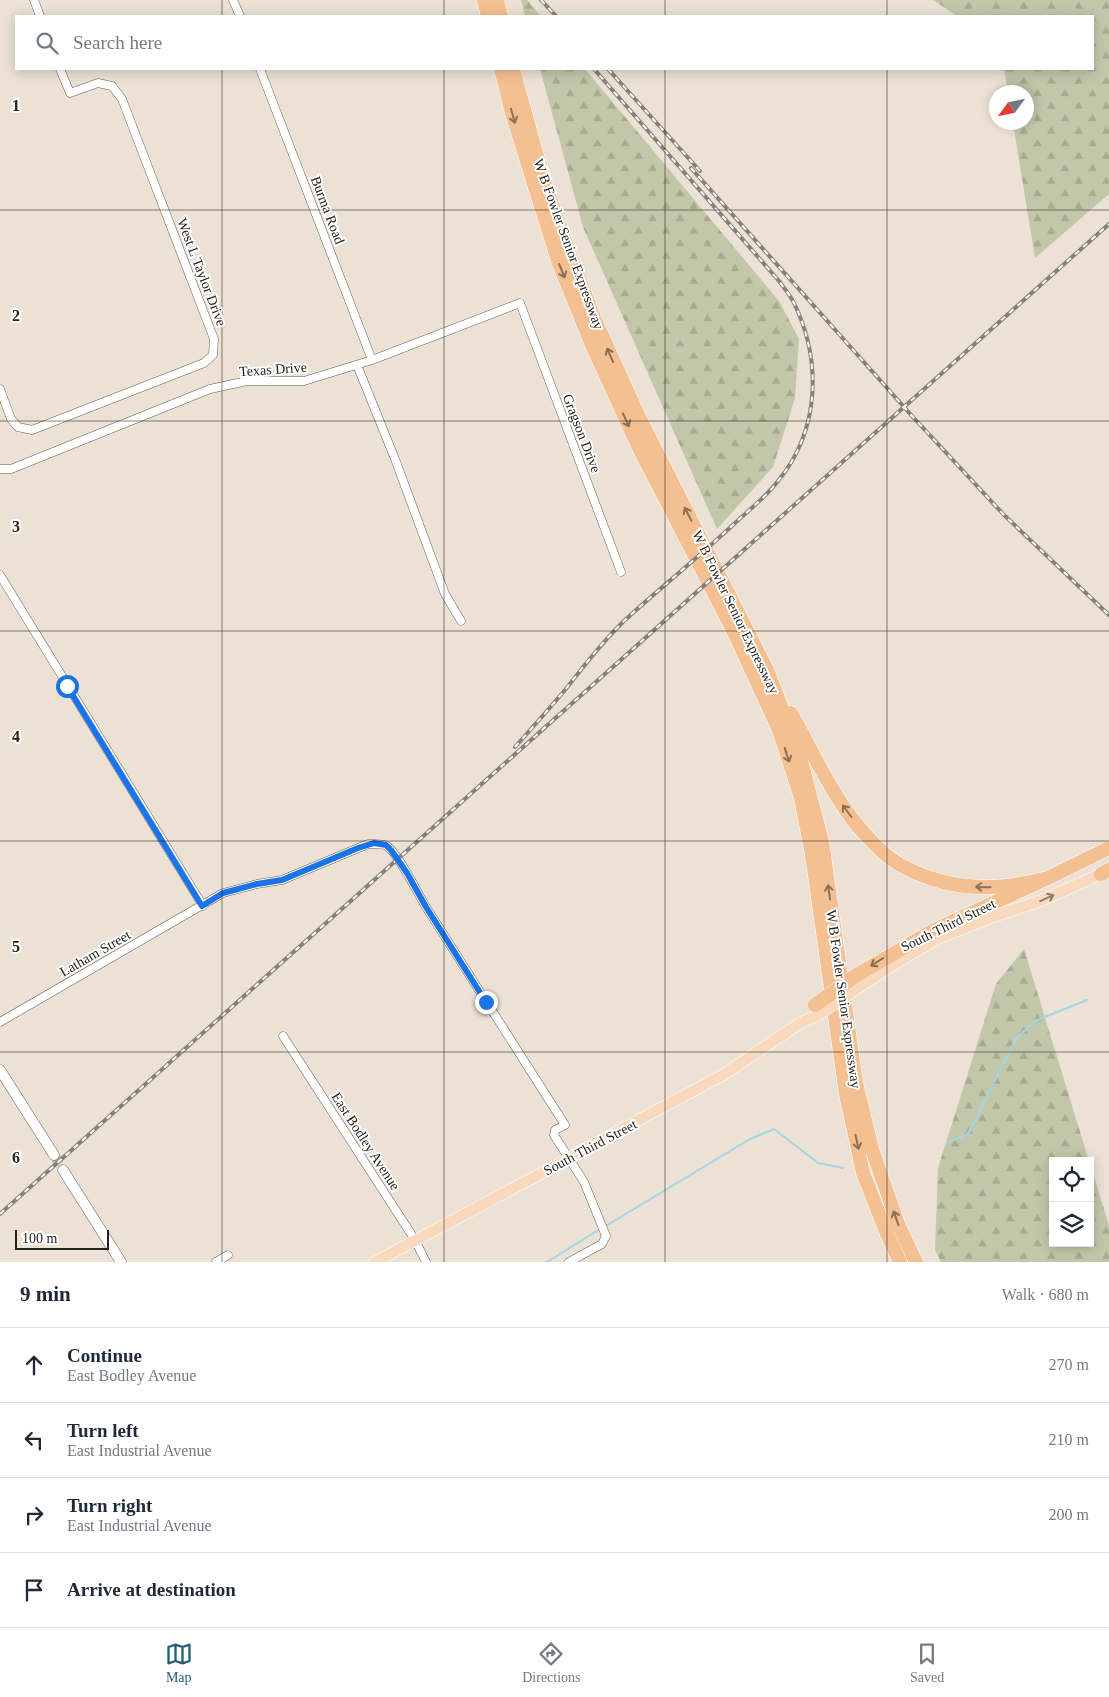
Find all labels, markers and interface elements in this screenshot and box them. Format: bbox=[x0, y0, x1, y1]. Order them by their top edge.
search box bbox=[15, 15, 1094, 70]
icon: search bbox=[33, 29, 61, 57]
text: Search here bbox=[73, 32, 162, 53]
north arrow bbox=[989, 85, 1034, 130]
text: 1 bbox=[12, 97, 20, 114]
one-way arrow bbox=[509, 108, 518, 124]
street label: W B Fowler Senior Expressway bbox=[531, 157, 606, 331]
street label: Burma Road bbox=[308, 174, 347, 246]
street label: West L Taylor Drive bbox=[174, 216, 229, 328]
one-way arrow bbox=[558, 263, 567, 278]
text: 2 bbox=[12, 307, 20, 324]
one-way arrow bbox=[605, 348, 615, 363]
street label: Texas Drive bbox=[239, 360, 307, 379]
street label: Gragson Drive bbox=[560, 392, 603, 475]
one-way arrow bbox=[622, 412, 631, 427]
one-way arrow bbox=[683, 506, 693, 521]
text: 3 bbox=[12, 518, 20, 535]
street label: W B Fowler Senior Expressway bbox=[689, 528, 782, 696]
route start bbox=[56, 675, 79, 698]
text: 4 bbox=[12, 728, 20, 745]
one-way arrow bbox=[783, 747, 793, 763]
one-way arrow bbox=[842, 804, 852, 818]
one-way arrow bbox=[975, 882, 991, 891]
one-way arrow bbox=[824, 884, 834, 900]
one-way arrow bbox=[1039, 893, 1054, 902]
street label: South Third Street bbox=[899, 896, 998, 955]
street label: W B Fowler Senior Expressway bbox=[824, 909, 863, 1089]
street label: Latham Street bbox=[57, 927, 133, 980]
text: 5 bbox=[12, 938, 20, 955]
one-way arrow bbox=[871, 958, 885, 968]
route end bbox=[475, 991, 498, 1014]
street label: East Bodley Avenue bbox=[328, 1090, 403, 1193]
street label: South Third Street bbox=[541, 1117, 639, 1178]
one-way arrow bbox=[853, 1133, 862, 1149]
text: 6 bbox=[12, 1149, 20, 1166]
map controls bbox=[1049, 1157, 1094, 1247]
button: locate bbox=[1049, 1157, 1094, 1202]
button: layers bbox=[1049, 1202, 1094, 1247]
one-way arrow bbox=[891, 1210, 900, 1226]
scale bar bbox=[15, 1227, 109, 1250]
text: 100 m bbox=[22, 1231, 57, 1246]
text: 9 min bbox=[20, 1282, 71, 1306]
text: Walk · 680 m bbox=[1002, 1286, 1089, 1303]
text: Continue bbox=[67, 1345, 142, 1366]
icon: ahead bbox=[20, 1351, 48, 1379]
text: 270 m bbox=[1049, 1356, 1089, 1373]
text: East Bodley Avenue bbox=[67, 1367, 196, 1384]
text: Turn left bbox=[67, 1420, 139, 1441]
icon: left bbox=[20, 1426, 48, 1454]
text: 210 m bbox=[1049, 1431, 1089, 1448]
text: East Industrial Avenue bbox=[67, 1442, 212, 1459]
text: Turn right bbox=[67, 1495, 152, 1516]
icon: right bbox=[20, 1501, 48, 1529]
text: 200 m bbox=[1049, 1506, 1089, 1523]
text: East Industrial Avenue bbox=[67, 1517, 212, 1534]
icon: arrive bbox=[20, 1576, 48, 1604]
text: Arrive at destination bbox=[67, 1579, 236, 1600]
tab: Map bbox=[165, 1640, 193, 1686]
tab: Directions bbox=[522, 1640, 581, 1686]
tab: Saved bbox=[910, 1640, 944, 1686]

